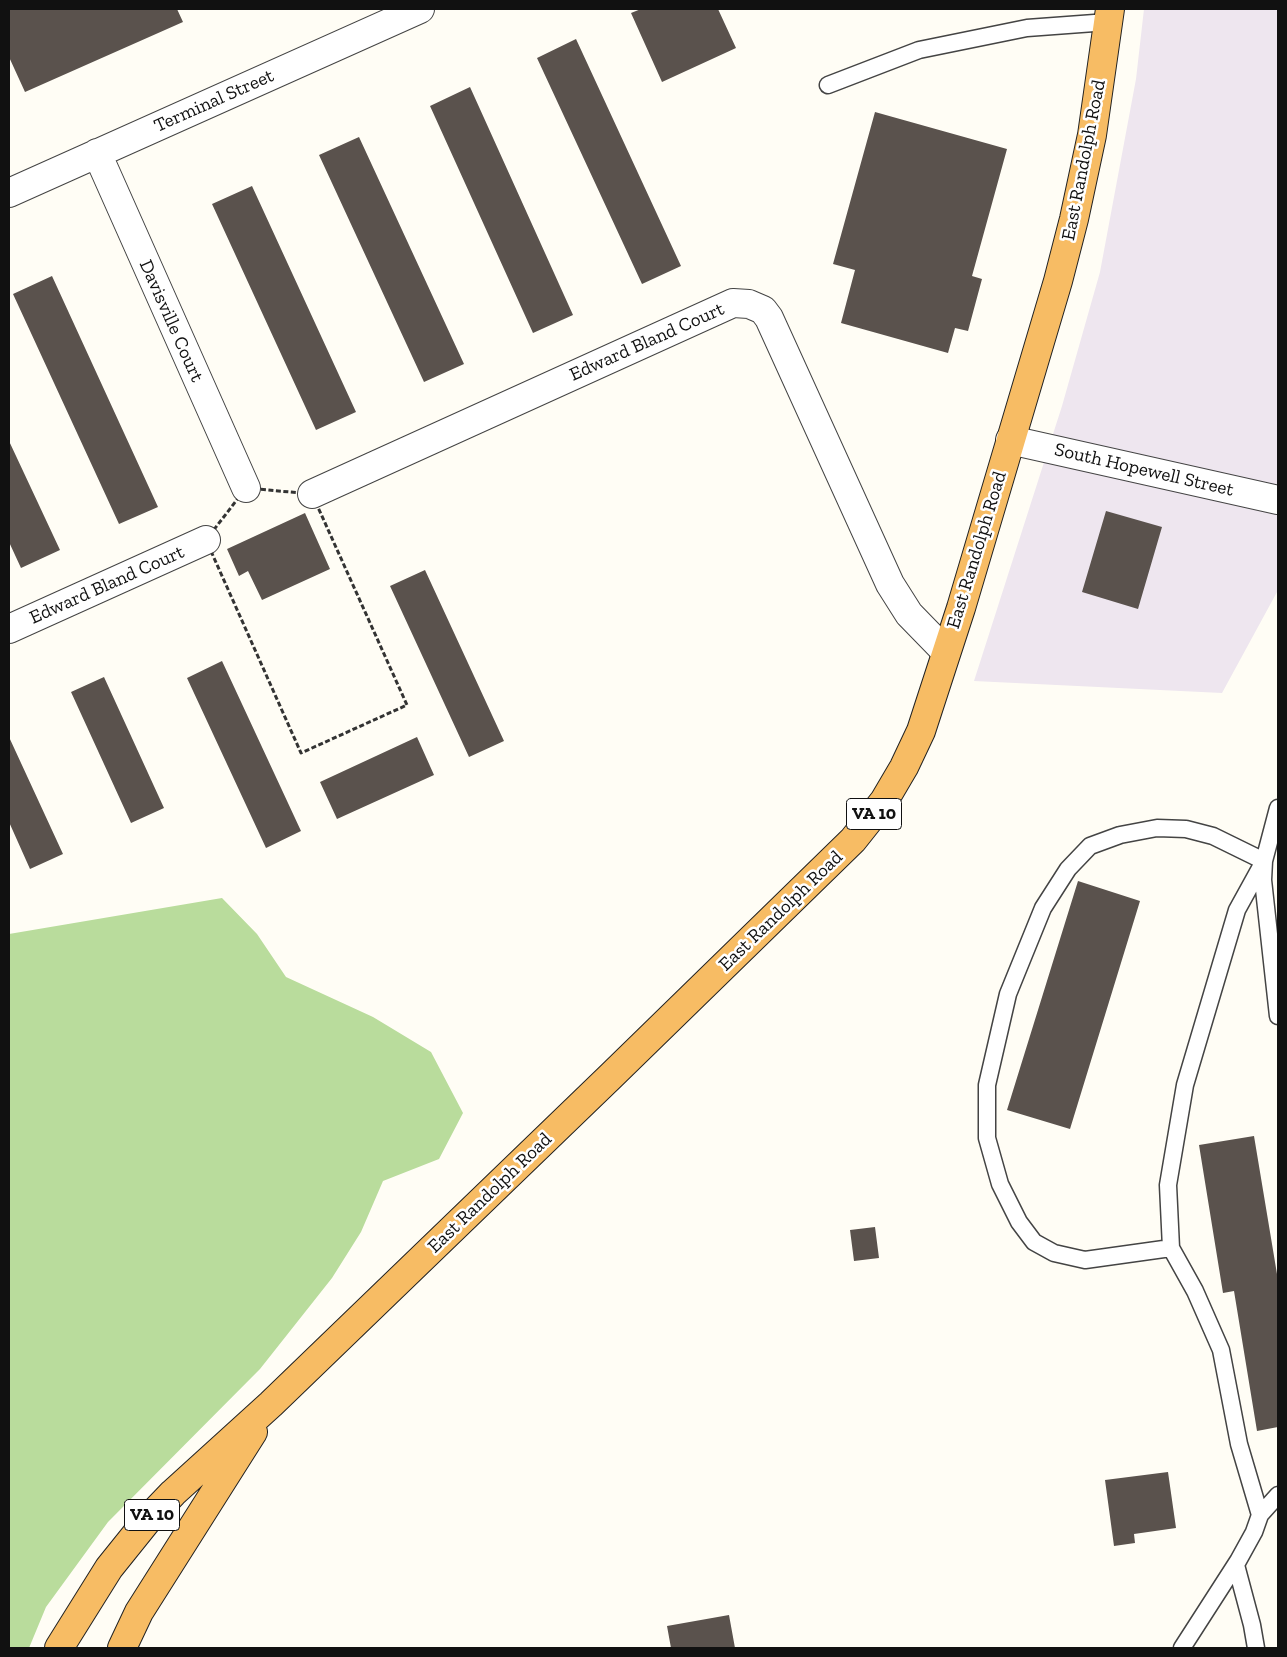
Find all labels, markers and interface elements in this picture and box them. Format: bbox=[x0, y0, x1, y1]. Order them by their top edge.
street label: Terminal Street bbox=[151, 64, 277, 138]
street label: East Randolph Road bbox=[1057, 78, 1111, 242]
street label: Davisville Court bbox=[134, 256, 208, 386]
street label: Edward Bland Court bbox=[566, 298, 728, 386]
street label: South Hopewell Street bbox=[1052, 438, 1236, 502]
street label: East Randolph Road bbox=[942, 469, 1012, 631]
street label: Edward Bland Court bbox=[26, 541, 188, 629]
road number: VA 10 bbox=[846, 799, 902, 830]
street label: East Randolph Road bbox=[714, 846, 848, 976]
street label: East Randolph Road bbox=[423, 1128, 557, 1258]
road number: VA 10 bbox=[124, 1500, 180, 1530]

